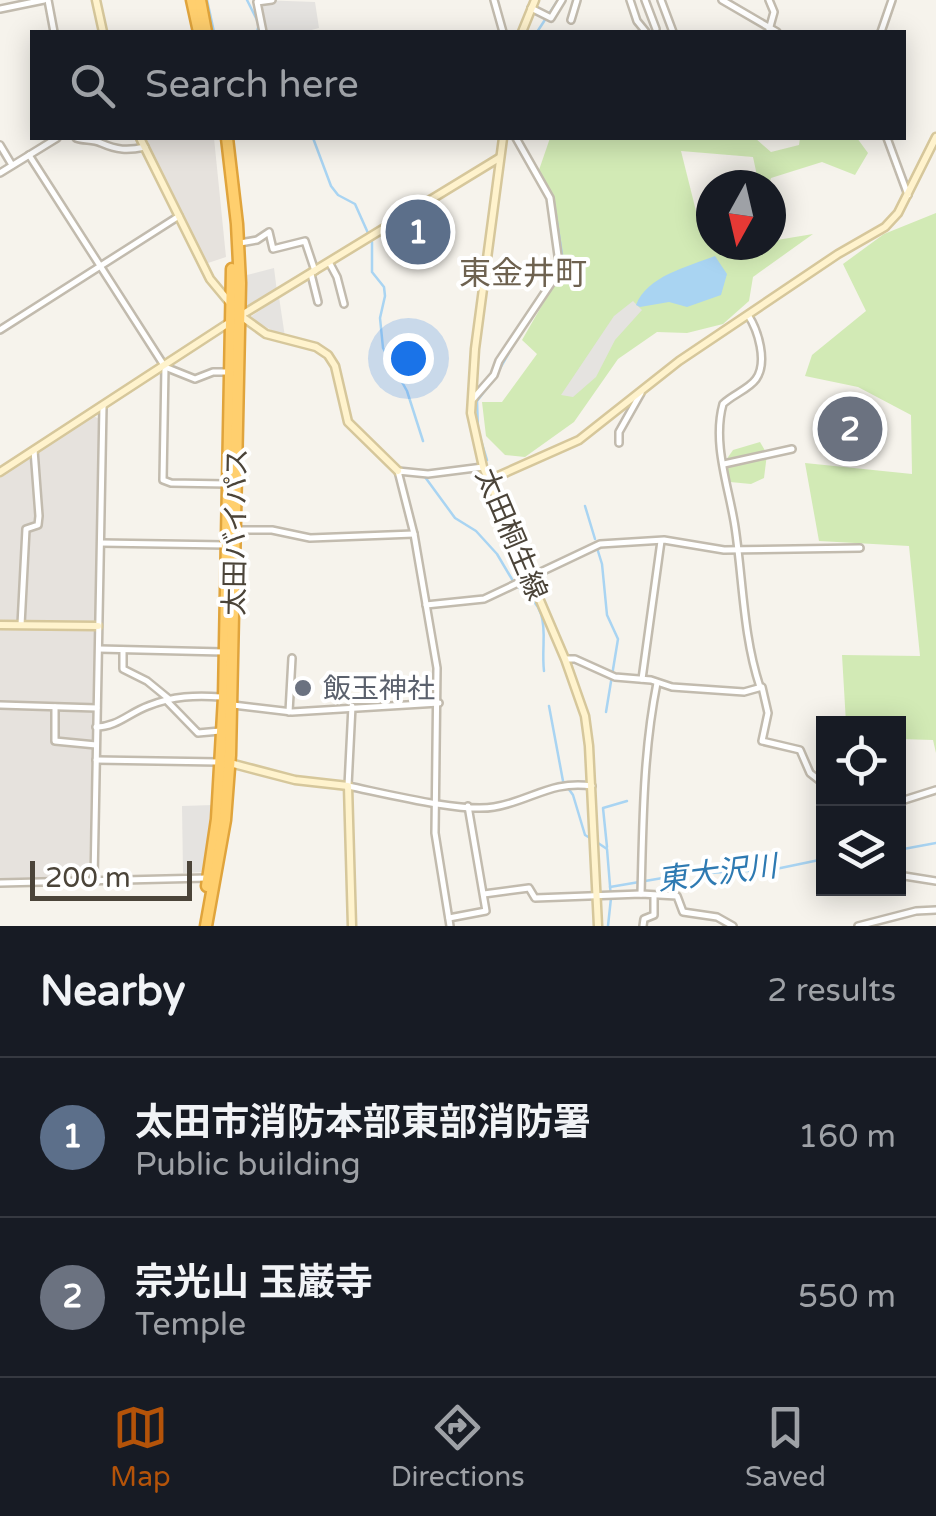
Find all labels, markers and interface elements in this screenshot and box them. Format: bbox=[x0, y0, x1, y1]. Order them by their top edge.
search box bbox=[30, 30, 906, 140]
icon: search bbox=[65, 58, 120, 113]
text: Search here bbox=[145, 62, 359, 108]
north arrow bbox=[696, 170, 786, 260]
pin: 1 bbox=[386, 194, 450, 270]
district label: 東金井町 bbox=[459, 255, 587, 293]
your location bbox=[383, 333, 434, 384]
pin: 2 bbox=[818, 392, 882, 466]
street label: 太田バイパス bbox=[218, 448, 254, 616]
street label: 太田桐生線 bbox=[468, 463, 554, 605]
place label: 飯玉神社 bbox=[323, 672, 435, 706]
marker: 飯玉神社 bbox=[292, 677, 314, 699]
map controls bbox=[816, 716, 906, 896]
button: locate bbox=[816, 716, 906, 806]
button: layers bbox=[816, 806, 906, 896]
water label: 東大沢川 bbox=[655, 847, 782, 899]
scale bar bbox=[30, 856, 192, 900]
text: 200 m bbox=[45, 861, 131, 895]
text: Nearby bbox=[40, 966, 185, 1017]
text: 2 results bbox=[767, 972, 896, 1010]
text: 太田市消防本部東部消防署 bbox=[135, 1100, 591, 1146]
text: 1 bbox=[62, 1118, 83, 1156]
text: 160 m bbox=[798, 1118, 896, 1156]
text: Public building bbox=[135, 1146, 361, 1184]
text: 宗光山 玉巌寺 bbox=[135, 1260, 373, 1306]
text: 2 bbox=[62, 1278, 83, 1316]
text: 550 m bbox=[798, 1278, 896, 1316]
text: Temple bbox=[135, 1306, 246, 1344]
tab: Map bbox=[110, 1400, 171, 1494]
tab: Directions bbox=[391, 1400, 525, 1494]
tab: Saved bbox=[745, 1400, 826, 1494]

